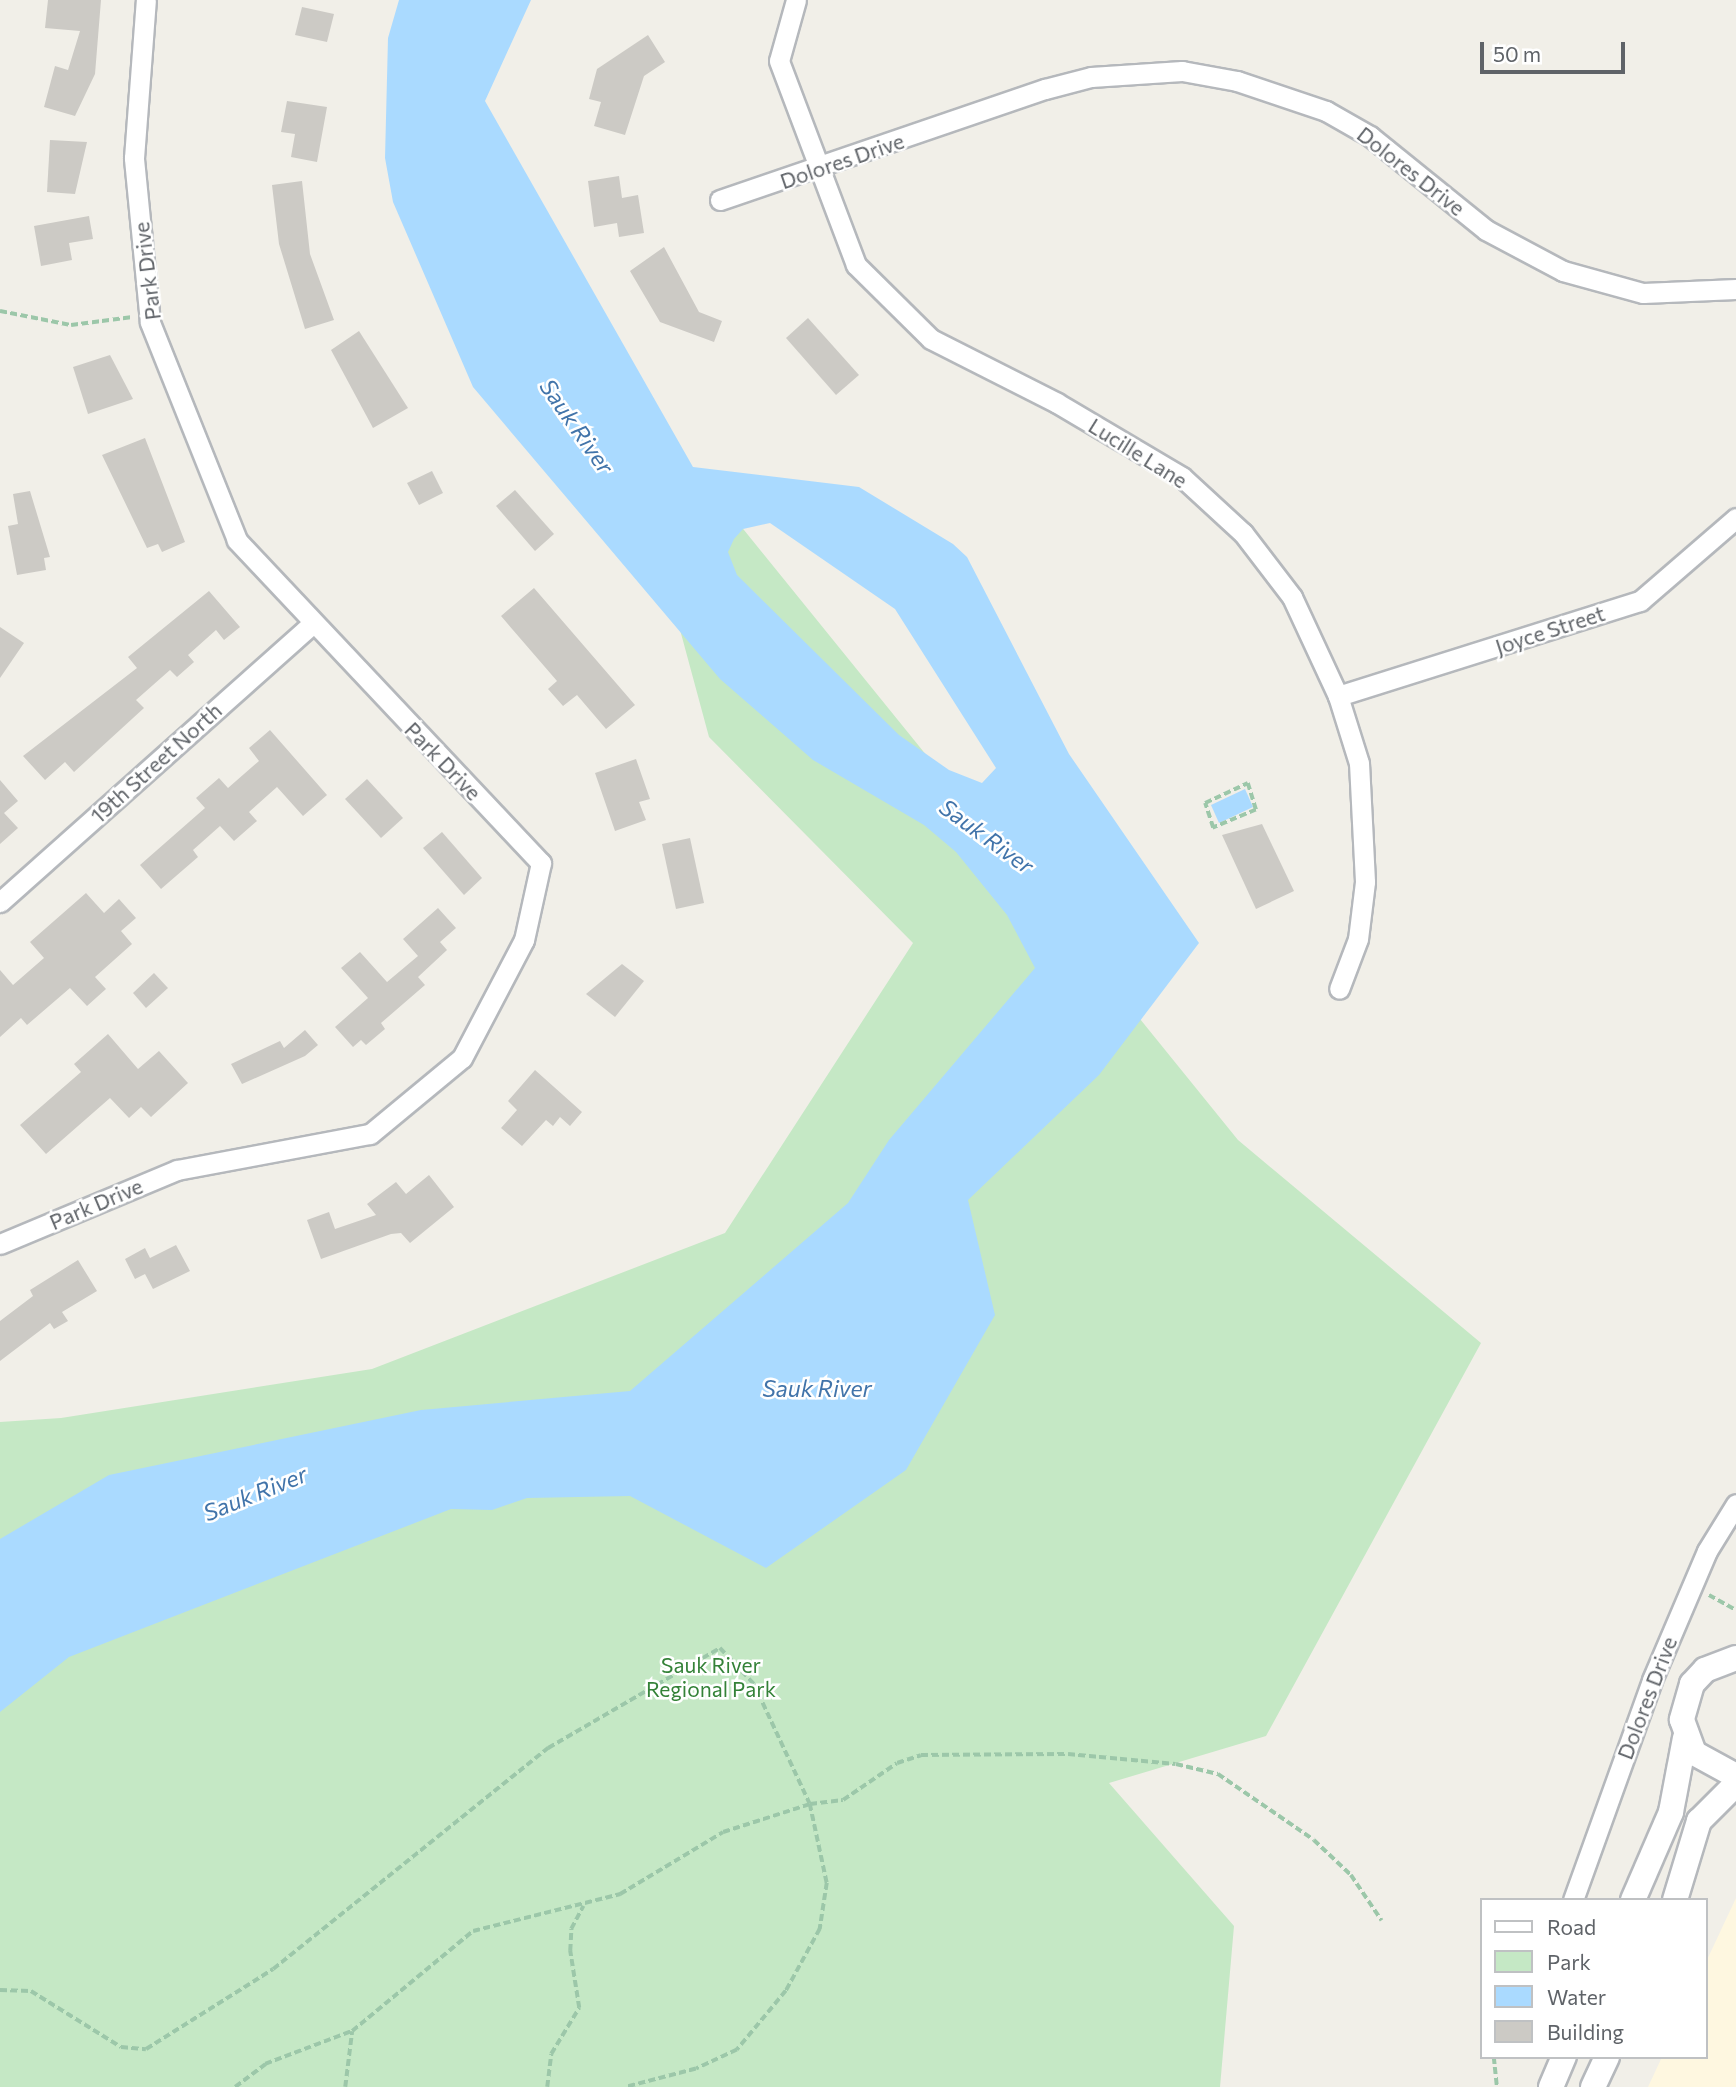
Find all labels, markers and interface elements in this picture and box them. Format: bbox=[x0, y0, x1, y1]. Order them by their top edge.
scale bar bbox=[1484, 28, 1629, 72]
text: 50 m bbox=[1493, 41, 1541, 66]
street label: Dolores Drive bbox=[1352, 121, 1470, 221]
street label: Dolores Drive bbox=[777, 128, 907, 194]
street label: Park Drive bbox=[128, 220, 166, 322]
water label: Sauk River bbox=[534, 373, 620, 479]
street label: Lucille Lane bbox=[1084, 413, 1192, 493]
street label: Joyce Street bbox=[1492, 600, 1608, 660]
street label: 19th Street North bbox=[85, 698, 227, 828]
street label: Park Drive bbox=[400, 717, 486, 805]
water label: Sauk River bbox=[935, 793, 1039, 879]
street label: Park Drive bbox=[46, 1173, 146, 1235]
water label: Sauk River bbox=[762, 1374, 872, 1402]
water label: Sauk River bbox=[199, 1460, 311, 1526]
street label: Dolores Drive bbox=[1612, 1633, 1682, 1763]
park label: Sauk River Regional Park bbox=[646, 1652, 776, 1702]
legend bbox=[1480, 1898, 1708, 2059]
text: Road bbox=[1547, 1914, 1596, 1939]
text: Park bbox=[1547, 1949, 1591, 1974]
text: Water bbox=[1547, 1984, 1606, 2009]
text: Building bbox=[1547, 2019, 1624, 2044]

